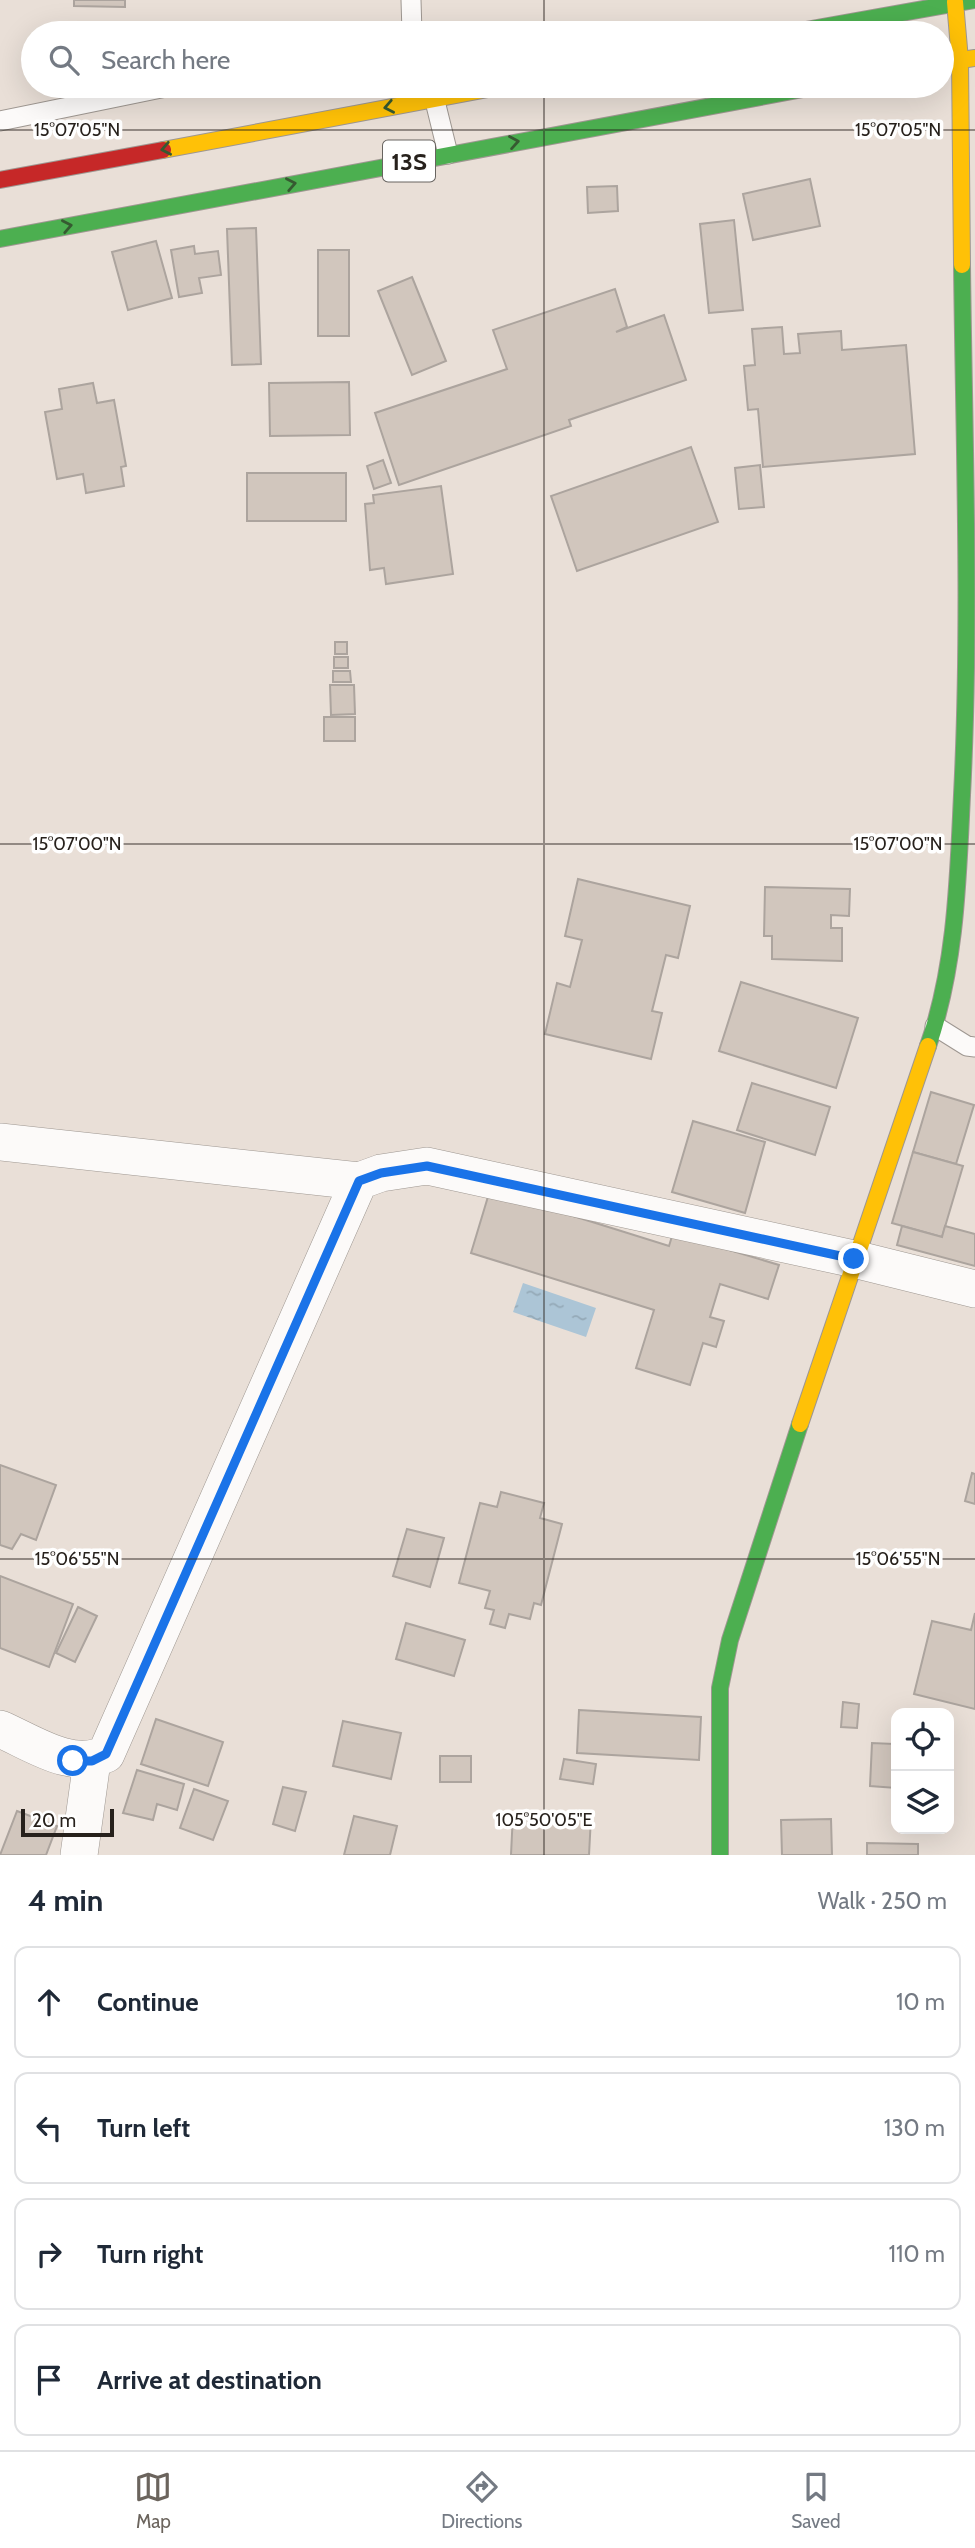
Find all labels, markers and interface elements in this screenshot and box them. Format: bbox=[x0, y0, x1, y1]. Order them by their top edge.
search box bbox=[21, 21, 954, 98]
icon: search bbox=[45, 41, 83, 79]
text: Search here bbox=[101, 44, 230, 76]
one-way arrow bbox=[383, 99, 395, 114]
text: 15°07'05"N bbox=[34, 119, 120, 141]
text: 15°07'05"N bbox=[855, 119, 941, 141]
one-way arrow bbox=[508, 135, 520, 150]
road number: 13S bbox=[383, 140, 435, 182]
one-way arrow bbox=[160, 141, 172, 156]
one-way arrow bbox=[285, 177, 297, 192]
one-way arrow bbox=[61, 219, 73, 234]
text: 15°07'00"N bbox=[33, 833, 121, 855]
text: 15°07'00"N bbox=[854, 833, 942, 855]
route end bbox=[838, 1243, 869, 1274]
text: 15°06'55"N bbox=[35, 1548, 119, 1570]
text: 15°06'55"N bbox=[856, 1548, 940, 1570]
map controls bbox=[891, 1708, 954, 1834]
button: locate bbox=[891, 1708, 954, 1771]
route start bbox=[57, 1745, 88, 1776]
button: layers bbox=[891, 1771, 954, 1834]
scale bar bbox=[21, 1806, 114, 1838]
text: 20 m bbox=[32, 1809, 76, 1832]
text: 105°50'05"E bbox=[496, 1809, 592, 1831]
text: 4 min bbox=[28, 1882, 103, 1919]
text: Walk · 250 m bbox=[818, 1887, 947, 1915]
icon: ahead bbox=[30, 1983, 68, 2021]
text: Continue bbox=[97, 1986, 199, 2018]
text: 10 m bbox=[896, 1988, 945, 2016]
icon: left bbox=[30, 2109, 68, 2147]
text: Turn left bbox=[97, 2112, 190, 2144]
text: 130 m bbox=[884, 2114, 945, 2142]
icon: right bbox=[30, 2235, 68, 2273]
text: Turn right bbox=[97, 2238, 203, 2270]
text: 110 m bbox=[889, 2240, 945, 2268]
icon: arrive bbox=[30, 2361, 68, 2399]
text: Arrive at destination bbox=[97, 2364, 322, 2396]
tab: Map bbox=[134, 2468, 172, 2533]
tab: Directions bbox=[441, 2468, 522, 2533]
tab: Saved bbox=[791, 2468, 841, 2533]

